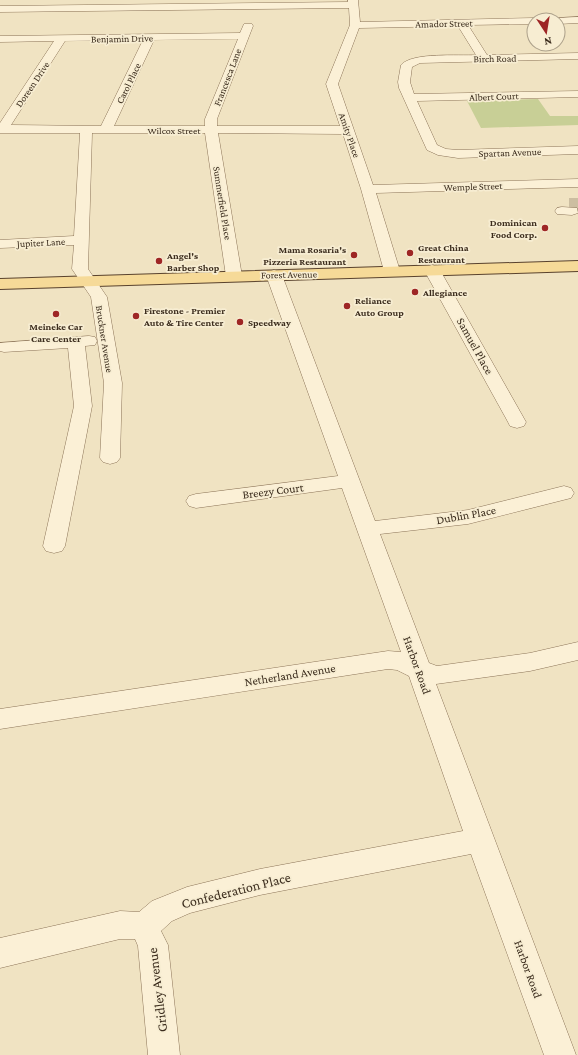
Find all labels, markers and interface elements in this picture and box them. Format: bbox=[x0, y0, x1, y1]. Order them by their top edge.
north arrow bbox=[526, 12, 566, 52]
street label: Amador Street bbox=[415, 17, 474, 30]
street label: Benjamin Drive bbox=[91, 32, 154, 46]
text: N bbox=[543, 35, 553, 49]
street label: Francesca Lane bbox=[211, 46, 244, 107]
street label: Birch Road bbox=[473, 53, 517, 64]
street label: Doreen Drive bbox=[13, 59, 52, 109]
street label: Carol Place bbox=[114, 60, 143, 105]
street label: Albert Court bbox=[469, 90, 520, 103]
street label: Amity Place bbox=[337, 111, 363, 160]
street label: Wilcox Street bbox=[147, 125, 201, 136]
street label: Spartan Avenue bbox=[478, 146, 542, 159]
street label: Summerfield Place bbox=[211, 166, 234, 241]
street label: Wemple Street bbox=[443, 180, 503, 193]
place label: Dominican Food Corp. bbox=[490, 217, 537, 240]
marker: Dominican Food Corp. bbox=[540, 223, 550, 233]
street label: Jupiter Lane bbox=[15, 236, 66, 249]
place label: Great China Restaurant bbox=[418, 242, 469, 265]
place label: Mama Rosaria's Pizzeria Restaurant bbox=[263, 244, 346, 267]
marker: Great China Restaurant bbox=[405, 248, 415, 258]
place label: Angel's Barber Shop bbox=[166, 250, 220, 273]
marker: Mama Rosaria's Pizzeria Restaurant bbox=[349, 250, 359, 260]
marker: Angel's Barber Shop bbox=[154, 256, 164, 266]
street label: Forest Avenue bbox=[261, 269, 318, 280]
marker: Allegiance bbox=[410, 287, 420, 297]
place label: Allegiance bbox=[422, 287, 467, 298]
place label: Reliance Auto Group bbox=[354, 295, 404, 318]
marker: Reliance Auto Group bbox=[342, 301, 352, 311]
street label: Bruckner Avenue bbox=[94, 305, 115, 374]
place label: Firestone - Premier Auto & Tire Center bbox=[143, 305, 225, 328]
marker: Meineke Car Care Center bbox=[51, 309, 61, 319]
marker: Firestone - Premier Auto & Tire Center bbox=[131, 311, 141, 321]
street label: Samuel Place bbox=[454, 315, 496, 377]
marker: Speedway bbox=[235, 317, 245, 327]
place label: Speedway bbox=[248, 317, 291, 328]
place label: Meineke Car Care Center bbox=[29, 321, 83, 344]
street label: Breezy Court bbox=[242, 480, 305, 502]
street label: Dublin Place bbox=[435, 503, 497, 527]
street label: Harbor Road bbox=[400, 634, 434, 697]
street label: Netherland Avenue bbox=[243, 661, 337, 689]
street label: Confederation Place bbox=[180, 869, 292, 911]
street label: Harbor Road bbox=[511, 938, 545, 1001]
street label: Gridley Avenue bbox=[144, 947, 170, 1033]

